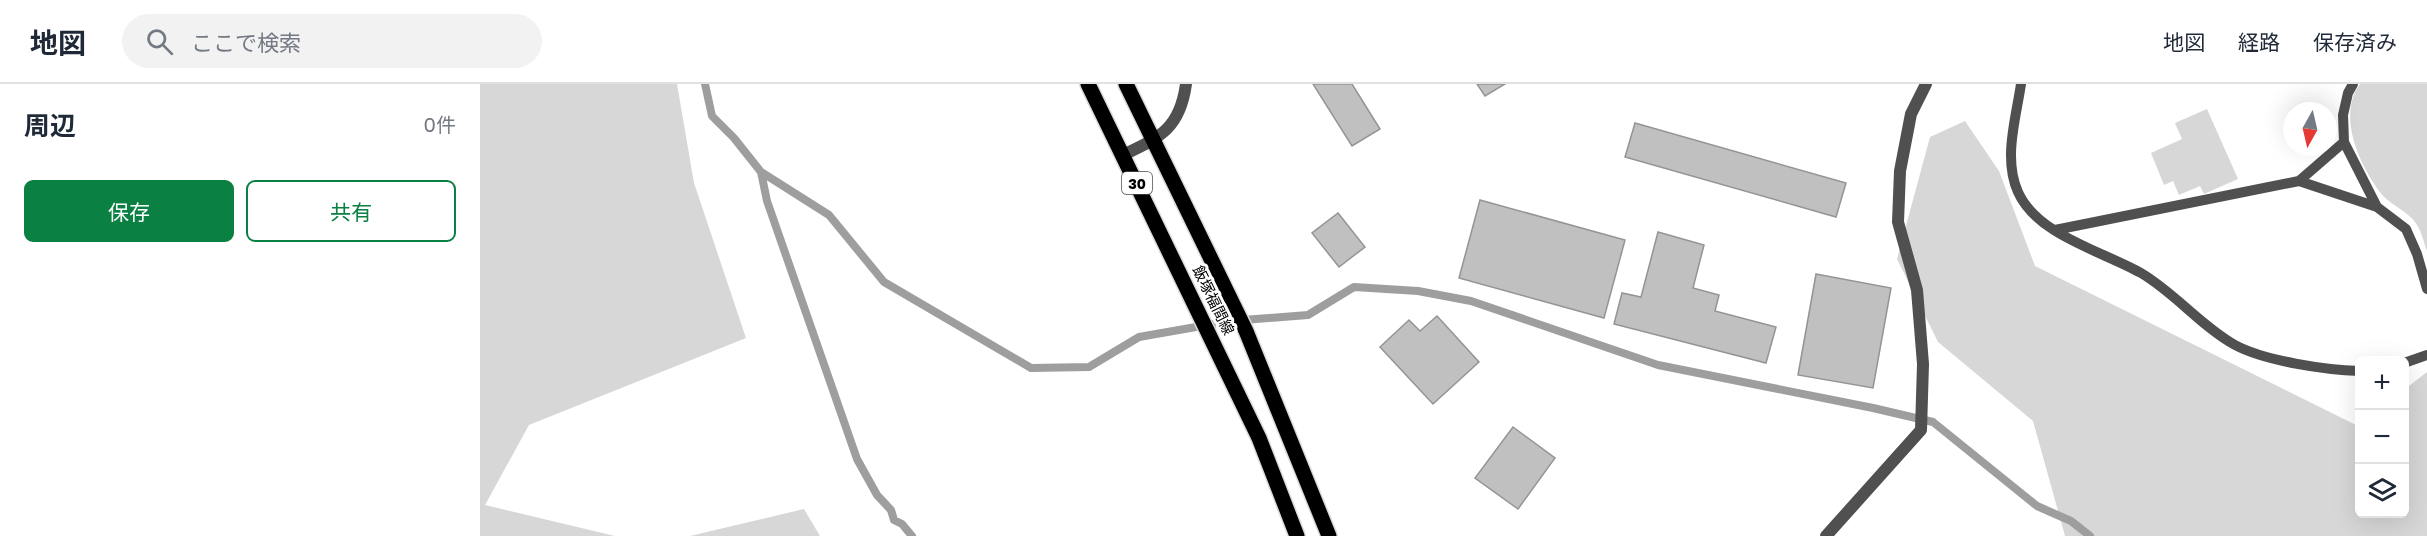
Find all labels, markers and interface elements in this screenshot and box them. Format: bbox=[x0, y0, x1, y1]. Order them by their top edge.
search box bbox=[122, 14, 542, 68]
icon: search bbox=[143, 25, 176, 58]
text: 地図 bbox=[30, 26, 86, 59]
text: ここで検索 bbox=[191, 29, 301, 56]
text: 地図 bbox=[2163, 29, 2205, 55]
text: 経路 bbox=[2238, 29, 2280, 55]
text: 保存済み bbox=[2313, 29, 2397, 55]
north arrow bbox=[2283, 102, 2337, 156]
text: 周辺 bbox=[24, 110, 76, 141]
text: 0件 bbox=[424, 112, 456, 136]
road number: 30 bbox=[1122, 172, 1152, 194]
button: 保存 bbox=[24, 180, 234, 242]
button: 共有 bbox=[246, 180, 456, 242]
street label: 飯塚福間線 bbox=[1189, 262, 1239, 338]
map controls bbox=[2355, 356, 2409, 518]
button: + bbox=[2355, 356, 2409, 410]
button: − bbox=[2355, 410, 2409, 464]
button: layers bbox=[2355, 464, 2409, 518]

